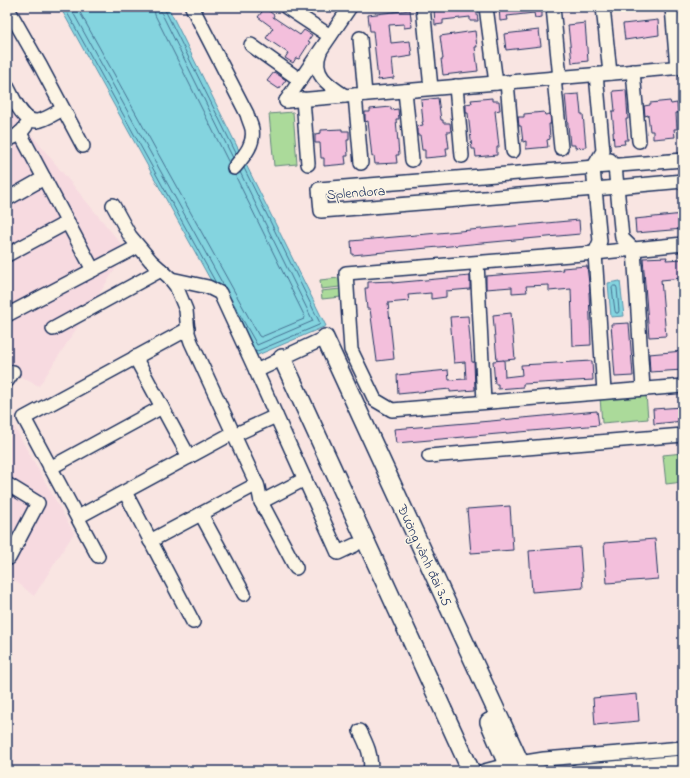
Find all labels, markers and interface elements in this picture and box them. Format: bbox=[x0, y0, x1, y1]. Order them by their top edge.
street label: Splendora bbox=[326, 181, 386, 206]
street label: Đường vành đai 3.5 bbox=[390, 501, 456, 610]

